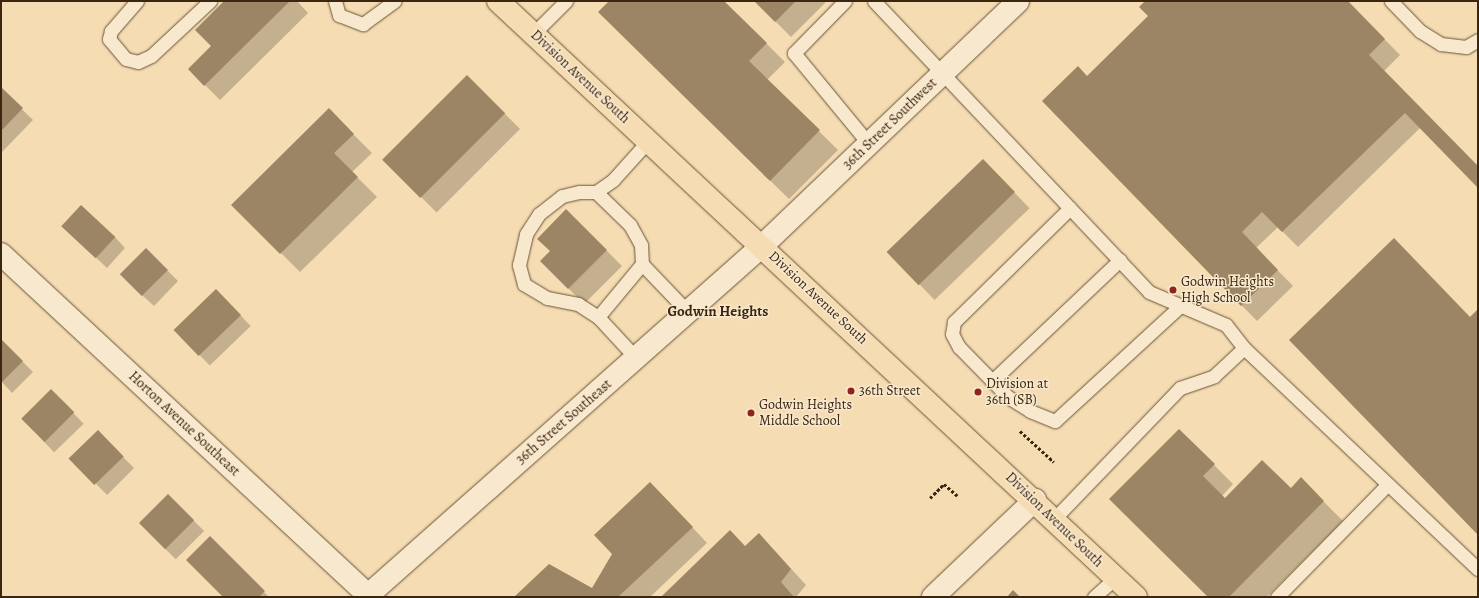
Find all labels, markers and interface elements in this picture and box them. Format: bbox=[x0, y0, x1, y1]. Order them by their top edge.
street label: Division Avenue South bbox=[527, 27, 633, 127]
street label: 36th Street Southwest bbox=[840, 75, 940, 173]
street label: Division Avenue South bbox=[765, 248, 871, 348]
place label: Godwin Heights High School bbox=[1181, 274, 1274, 306]
marker: Godwin Heights High School bbox=[1168, 285, 1178, 295]
district label: Godwin Heights bbox=[668, 303, 768, 321]
street label: Horton Avenue Southeast bbox=[125, 368, 243, 480]
street label: 36th Street Southeast bbox=[513, 376, 615, 468]
place label: Division at 36th (SB) bbox=[986, 376, 1048, 408]
place label: 36th Street bbox=[859, 383, 921, 399]
marker: 36th Street bbox=[846, 386, 856, 396]
marker: Division at 36th (SB) bbox=[973, 387, 983, 397]
place label: Godwin Heights Middle School bbox=[759, 397, 852, 430]
marker: Godwin Heights Middle School bbox=[746, 408, 756, 418]
street label: Division Avenue South bbox=[1002, 469, 1106, 571]

